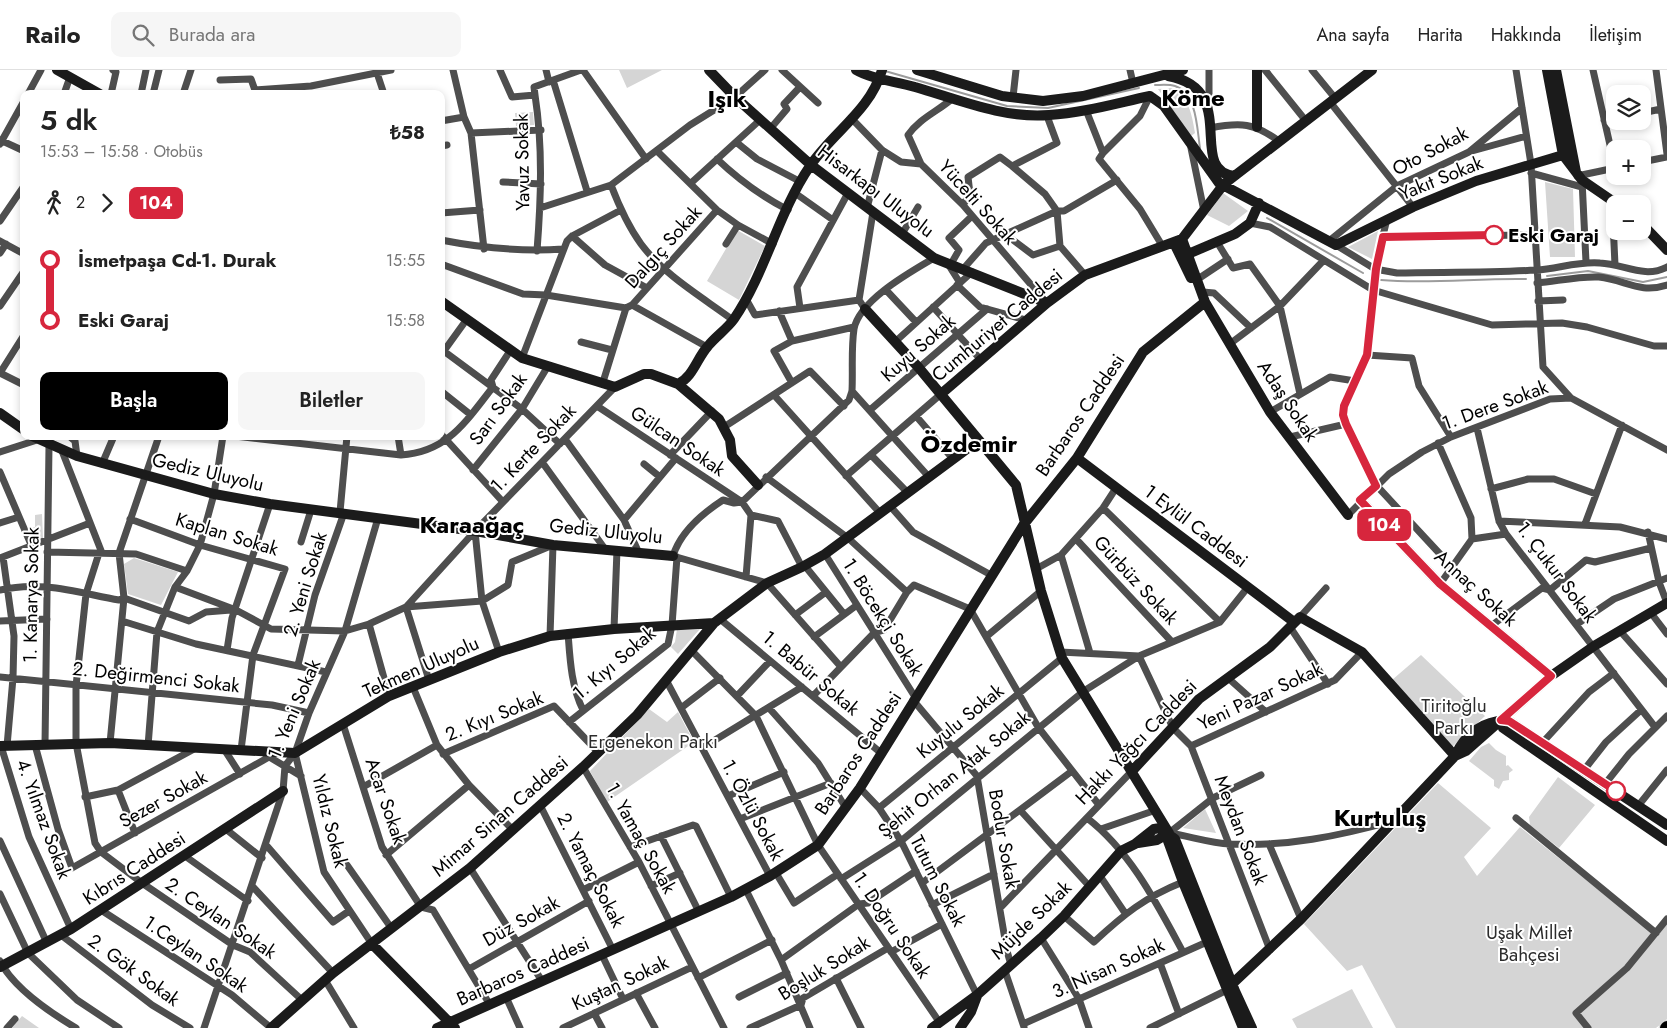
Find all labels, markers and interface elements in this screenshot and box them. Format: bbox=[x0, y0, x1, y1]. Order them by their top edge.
search box bbox=[111, 12, 461, 57]
text: Railo bbox=[25, 17, 81, 52]
icon: search bbox=[129, 21, 157, 49]
text: Burada ara bbox=[169, 21, 255, 48]
text: Ana sayfa bbox=[1316, 22, 1389, 48]
text: Harita bbox=[1417, 22, 1463, 48]
text: Hakkında bbox=[1491, 22, 1561, 48]
text: İletişim bbox=[1589, 22, 1642, 48]
district label: Köme bbox=[1161, 80, 1225, 115]
district label: Işık bbox=[707, 81, 747, 116]
map controls bbox=[1606, 85, 1651, 240]
button: layers bbox=[1606, 85, 1651, 130]
text: 5 dk bbox=[40, 100, 98, 141]
street label: Yavuz Sokak bbox=[508, 113, 536, 211]
text: ₺58 bbox=[390, 119, 425, 146]
street label: Oto Sokak bbox=[1387, 119, 1473, 182]
street label: Hisarkapı Uluyolu bbox=[812, 138, 940, 244]
text: 15:53 – 15:58 · Otobüs bbox=[40, 140, 203, 163]
button: + bbox=[1606, 140, 1651, 185]
street label: Yakıt Sokak bbox=[1395, 149, 1487, 207]
street label: Yücelti Sokak bbox=[933, 154, 1024, 251]
icon: walk bbox=[40, 189, 68, 217]
icon: forward bbox=[93, 189, 121, 217]
text: 104 bbox=[139, 190, 173, 216]
text: 2 bbox=[76, 191, 85, 214]
button: − bbox=[1606, 195, 1651, 240]
street label: Dalgıç Sokak bbox=[618, 199, 708, 295]
place label: Eski Garaj bbox=[1508, 222, 1599, 249]
marker: Eski Garaj bbox=[1484, 225, 1504, 245]
text: İsmetpaşa Cd-1. Durak bbox=[78, 247, 276, 274]
text: 15:55 bbox=[386, 249, 425, 272]
street label: Cumhuriyet Caddesi bbox=[926, 262, 1068, 388]
text: Eski Garaj bbox=[78, 307, 169, 334]
street label: Kuyu Sokak bbox=[875, 308, 962, 388]
text: 15:58 bbox=[386, 309, 425, 332]
street label: Barbaros Caddesi bbox=[1029, 348, 1131, 482]
street label: Adaş Sokak bbox=[1251, 355, 1325, 447]
street label: Sarı Sokak bbox=[463, 367, 534, 451]
button: Başla bbox=[40, 372, 228, 430]
button: Biletler bbox=[238, 372, 425, 430]
street label: 1. Dere Sokak bbox=[1438, 373, 1552, 437]
street label: 1. Kerte Sokak bbox=[484, 397, 582, 498]
street label: Gülcan Sokak bbox=[625, 399, 732, 483]
district label: Özdemir bbox=[921, 426, 1018, 461]
street label: Gediz Uluyolu bbox=[150, 446, 266, 498]
street label: 1 Eylül Caddesi bbox=[1138, 478, 1254, 574]
street label: Kaplan Sokak bbox=[172, 506, 282, 563]
district label: Karaağaç bbox=[420, 507, 524, 542]
line badge: 104 bbox=[1355, 509, 1413, 541]
street label: Gediz Uluyolu bbox=[548, 512, 664, 550]
text: 104 bbox=[1367, 512, 1401, 538]
street label: 1. Çukur Sokak bbox=[1510, 516, 1604, 629]
street label: 1. Kanarya Sokak bbox=[16, 526, 46, 663]
street label: 2. Yeni Sokak bbox=[276, 528, 334, 640]
street label: Gürbüz Sokak bbox=[1088, 529, 1185, 631]
street label: Annaç Sokak bbox=[1429, 543, 1524, 633]
street label: 1. Böcekçi Sokak bbox=[836, 553, 930, 682]
street label: 1. Kıyı Sokak bbox=[567, 620, 662, 706]
street label: 1. Babür Sokak bbox=[757, 624, 866, 722]
street label: Tekmen Uluyolu bbox=[359, 629, 483, 705]
street label: 1. Yeni Sokak bbox=[261, 654, 327, 763]
street label: 2. Değirmenci Sokak bbox=[71, 655, 242, 699]
street label: Yeni Pazar Sokak bbox=[1193, 655, 1327, 737]
street label: Hakkı Yağcı Caddesi bbox=[1069, 673, 1203, 811]
street label: Kuyulu Sokak bbox=[911, 677, 1010, 765]
street label: 2. Kıyı Sokak bbox=[441, 684, 548, 748]
street label: Barbaros Caddesi bbox=[808, 686, 908, 820]
park label: Tiritoğlu Parkı bbox=[1421, 692, 1487, 741]
street label: Şehit Orhan Atak Sokak bbox=[872, 704, 1036, 844]
park label: Ergenekon Parkı bbox=[588, 728, 718, 755]
street label: Mimar Sinan Caddesi bbox=[426, 749, 574, 883]
street label: Acar Sokak bbox=[359, 754, 414, 848]
street label: 4. Yılmaz Sokak bbox=[10, 755, 78, 883]
street label: 1. Özlü Sokak bbox=[715, 755, 791, 866]
street label: Sezer Sokak bbox=[114, 763, 213, 834]
street label: Yıldız Sokak bbox=[305, 771, 355, 871]
street label: Meydan Sokak bbox=[1208, 771, 1275, 889]
street label: 1. Yamaç Sokak bbox=[599, 778, 683, 899]
unlabelled marker bbox=[1606, 781, 1626, 801]
street label: Bodur Sokak bbox=[982, 787, 1026, 892]
district label: Kurtuluş bbox=[1334, 800, 1426, 835]
street label: 2. Yamaç Sokak bbox=[550, 808, 632, 933]
street label: Kıbrıs Caddesi bbox=[77, 825, 191, 911]
street label: Tutum Sokak bbox=[903, 831, 973, 932]
street label: 1. Doğru Sokak bbox=[846, 866, 938, 984]
street label: 2. Ceylan Sokak bbox=[160, 871, 283, 966]
street label: Müjde Sokak bbox=[985, 874, 1078, 966]
street label: Düz Sokak bbox=[478, 889, 565, 953]
street label: 1.Ceylan Sokak bbox=[138, 909, 254, 999]
park label: Uşak Millet Bahçesi bbox=[1486, 919, 1573, 968]
street label: 2. Gök Sokak bbox=[82, 927, 186, 1013]
street label: Boşluk Sokak bbox=[773, 929, 876, 1007]
street label: Barbaros Caddesi bbox=[452, 930, 594, 1012]
street label: 3. Nisan Sokak bbox=[1048, 931, 1169, 1005]
street label: Kuştan Sokak bbox=[567, 949, 673, 1017]

